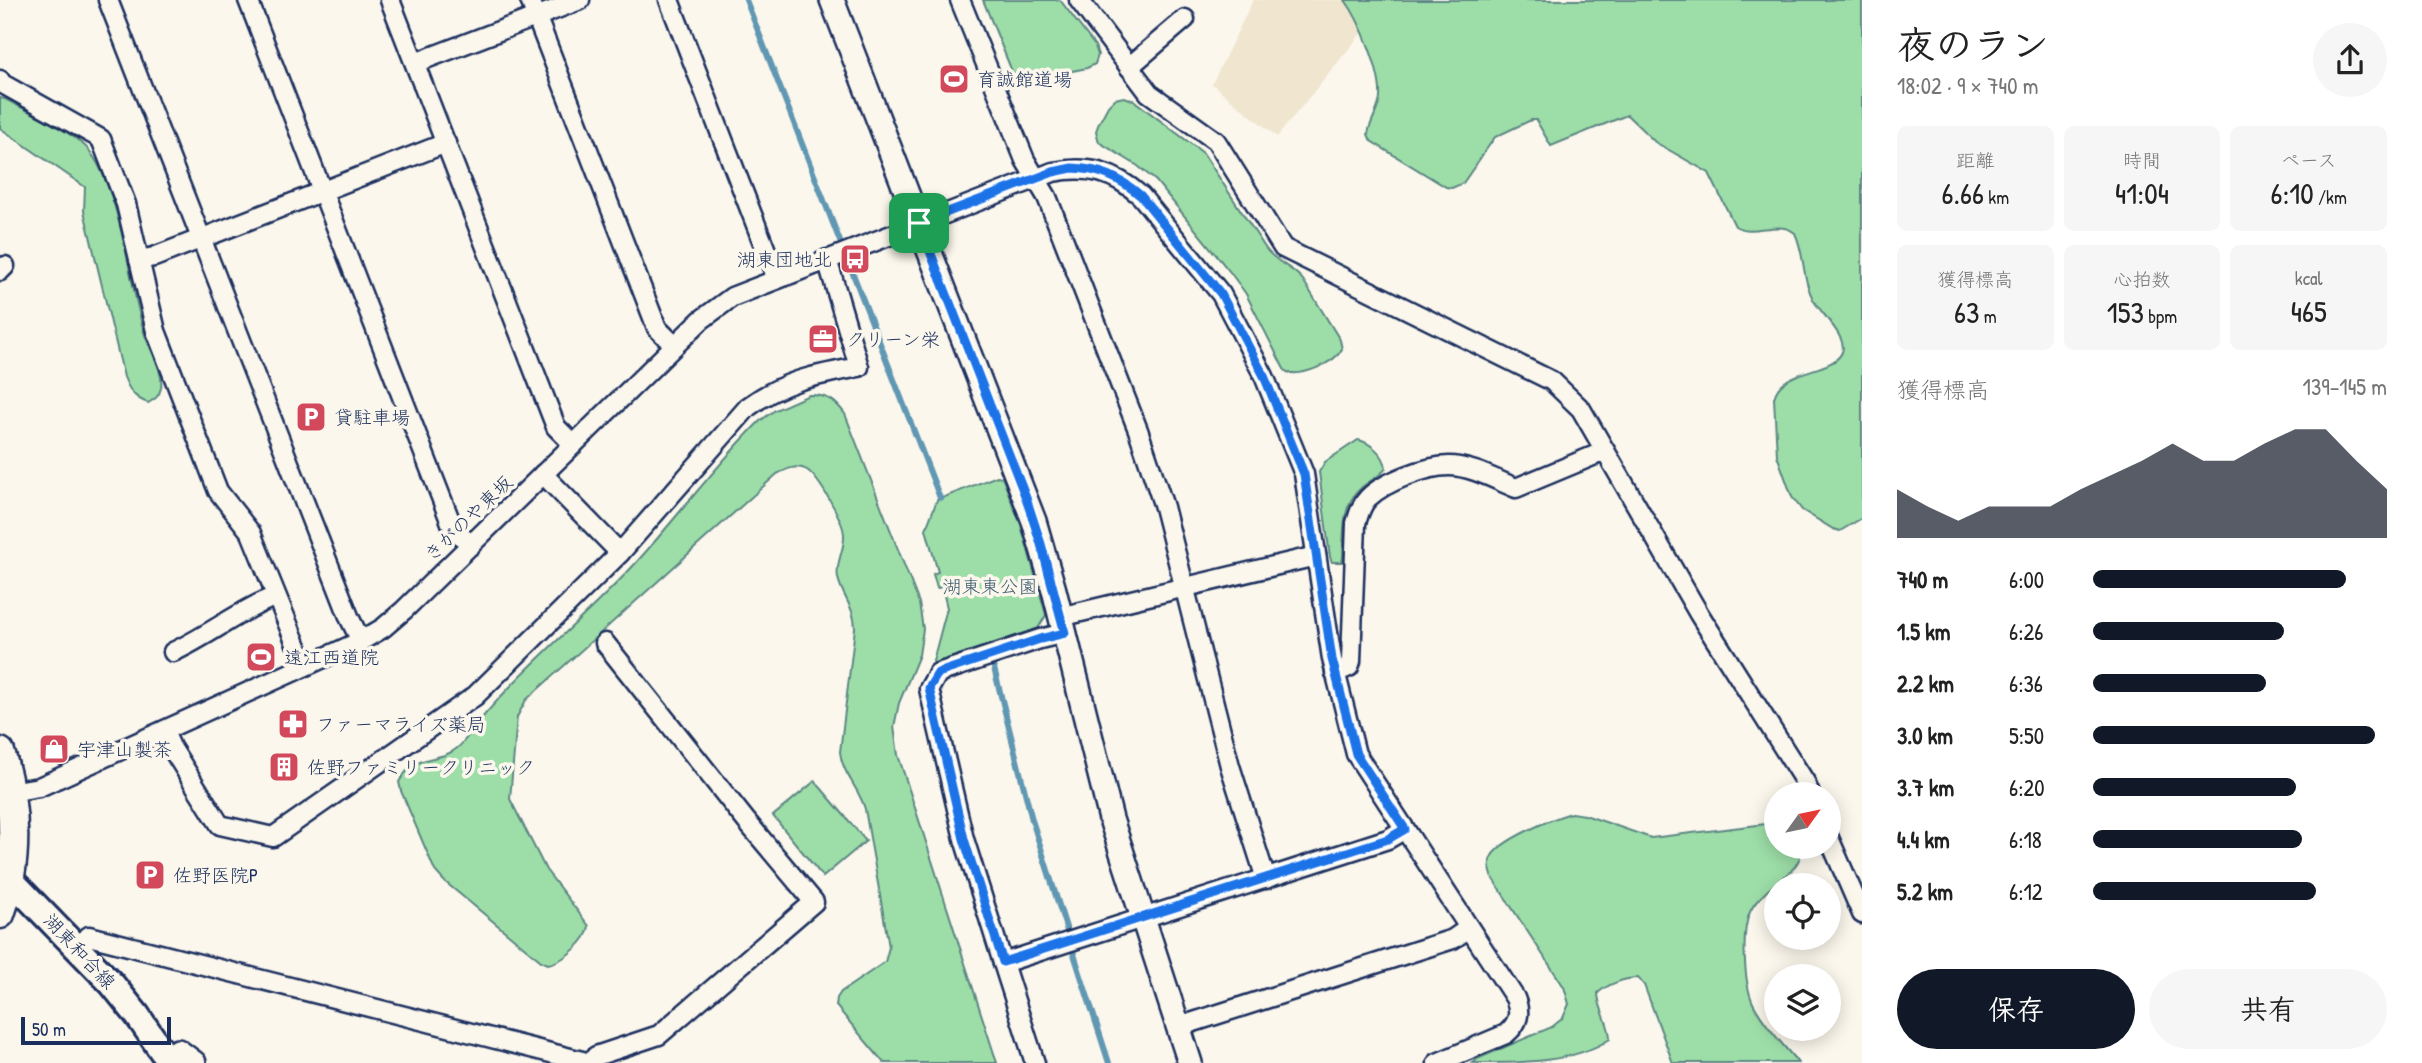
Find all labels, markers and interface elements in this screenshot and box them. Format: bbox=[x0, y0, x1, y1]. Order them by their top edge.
text: 夜のラン bbox=[1897, 18, 2049, 70]
button: share bbox=[2313, 23, 2387, 97]
sports icon: 育誠館道場 bbox=[937, 62, 971, 96]
place label: 育誠館道場 bbox=[977, 66, 1072, 92]
text: 18:02 · 9 × 740 m bbox=[1897, 70, 2038, 101]
text: 距離 bbox=[1956, 147, 1994, 173]
text: 時間 bbox=[2123, 147, 2161, 173]
text: ペース bbox=[2281, 147, 2337, 173]
text: 6.66 bbox=[1942, 173, 1984, 213]
text: 41:04 bbox=[2115, 173, 2169, 213]
text: 6:10 bbox=[2270, 173, 2314, 213]
text: km bbox=[1984, 184, 2009, 210]
text: /km bbox=[2314, 184, 2347, 210]
pin bbox=[889, 193, 949, 253]
icon: arrive bbox=[900, 204, 938, 242]
bus stop icon: 湖東団地北 bbox=[838, 242, 872, 276]
place label: 湖東団地北 bbox=[737, 246, 832, 272]
text: kcal bbox=[2295, 265, 2323, 291]
text: 獲得標高 bbox=[1937, 266, 2013, 292]
text: 心拍数 bbox=[2113, 266, 2171, 292]
text: 465 bbox=[2291, 291, 2327, 331]
text: 63 bbox=[1954, 292, 1979, 332]
text: 153 bbox=[2107, 292, 2144, 332]
text: m bbox=[1979, 303, 1997, 329]
text: bpm bbox=[2144, 303, 2177, 329]
office icon: クリーン栄 bbox=[806, 322, 840, 356]
place label: クリーン栄 bbox=[846, 326, 940, 352]
text: 139–145 m bbox=[2303, 371, 2387, 402]
text: 獲得標高 bbox=[1897, 374, 1989, 405]
parking icon: 貸駐車場 bbox=[294, 400, 328, 434]
place label: 貸駐車場 bbox=[334, 404, 410, 430]
street label: きがのや東坂 bbox=[418, 469, 518, 567]
text: 740 m bbox=[1897, 564, 1948, 595]
text: 6:00 bbox=[2009, 564, 2044, 595]
park label: 湖東東公園 bbox=[942, 573, 1038, 599]
text: 1.5 km bbox=[1897, 616, 1950, 647]
text: 6:26 bbox=[2009, 616, 2043, 647]
sports icon: 遠江西道院 bbox=[244, 640, 278, 674]
place label: 遠江西道院 bbox=[284, 644, 379, 670]
text: 2.2 km bbox=[1897, 668, 1954, 699]
text: 6:36 bbox=[2009, 668, 2043, 699]
pharmacy icon: ファーマライズ薬局 bbox=[276, 707, 310, 741]
place label: ファーマライズ薬局 bbox=[316, 711, 486, 737]
text: 3.0 km bbox=[1897, 720, 1953, 751]
text: 5:50 bbox=[2009, 720, 2044, 751]
shop icon: 宇津山製茶 bbox=[37, 732, 71, 766]
place label: 宇津山製茶 bbox=[77, 736, 172, 762]
building icon: 佐野ファミリークリニック bbox=[267, 750, 301, 784]
place label: 佐野ファミリークリニック bbox=[307, 754, 535, 780]
text: 3.7 km bbox=[1897, 772, 1954, 803]
text: 6:20 bbox=[2009, 772, 2045, 803]
north arrow bbox=[1764, 782, 1841, 859]
map controls bbox=[1764, 782, 1841, 1041]
text: 4.4 km bbox=[1897, 824, 1950, 855]
text: 6:18 bbox=[2009, 824, 2042, 855]
parking icon: 佐野医院P bbox=[133, 858, 167, 892]
place label: 佐野医院P bbox=[173, 862, 258, 888]
button: locate bbox=[1764, 873, 1841, 950]
text: 5.2 km bbox=[1897, 876, 1953, 907]
text: 6:12 bbox=[2009, 876, 2043, 907]
street label: 湖東和合線 bbox=[38, 907, 122, 995]
button: layers bbox=[1764, 964, 1841, 1041]
button: 保存 bbox=[1897, 969, 2135, 1049]
button: 共有 bbox=[2149, 969, 2387, 1049]
scale bar bbox=[21, 1014, 172, 1046]
text: 50 m bbox=[32, 1016, 66, 1042]

